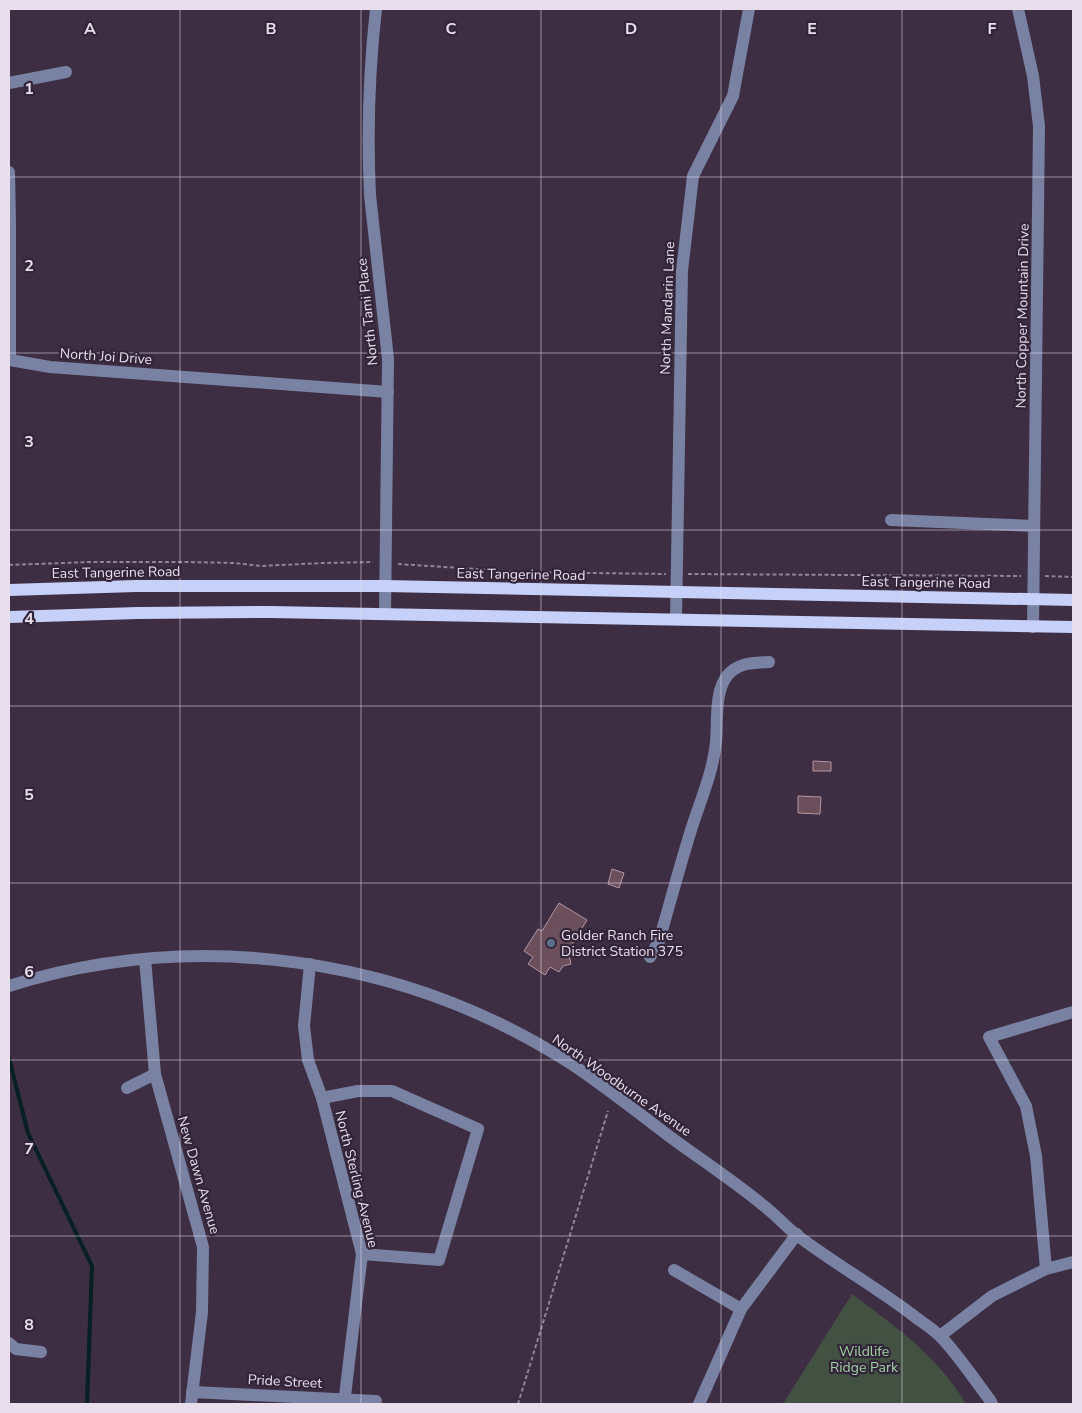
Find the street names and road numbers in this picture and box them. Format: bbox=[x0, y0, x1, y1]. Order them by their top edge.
street label: North Copper Mountain Drive bbox=[1011, 223, 1034, 409]
street label: North Mandarin Lane bbox=[656, 241, 679, 375]
street label: North Tami Place bbox=[352, 257, 383, 367]
street label: North Joi Drive bbox=[59, 344, 153, 369]
street label: East Tangerine Road bbox=[51, 562, 181, 583]
street label: East Tangerine Road bbox=[456, 564, 586, 585]
street label: East Tangerine Road bbox=[861, 572, 991, 593]
street label: North Woodburne Avenue bbox=[548, 1030, 695, 1141]
street label: North Sterling Avenue bbox=[330, 1109, 383, 1250]
street label: New Dawn Avenue bbox=[173, 1114, 224, 1236]
street label: Pride Street bbox=[247, 1370, 323, 1393]

